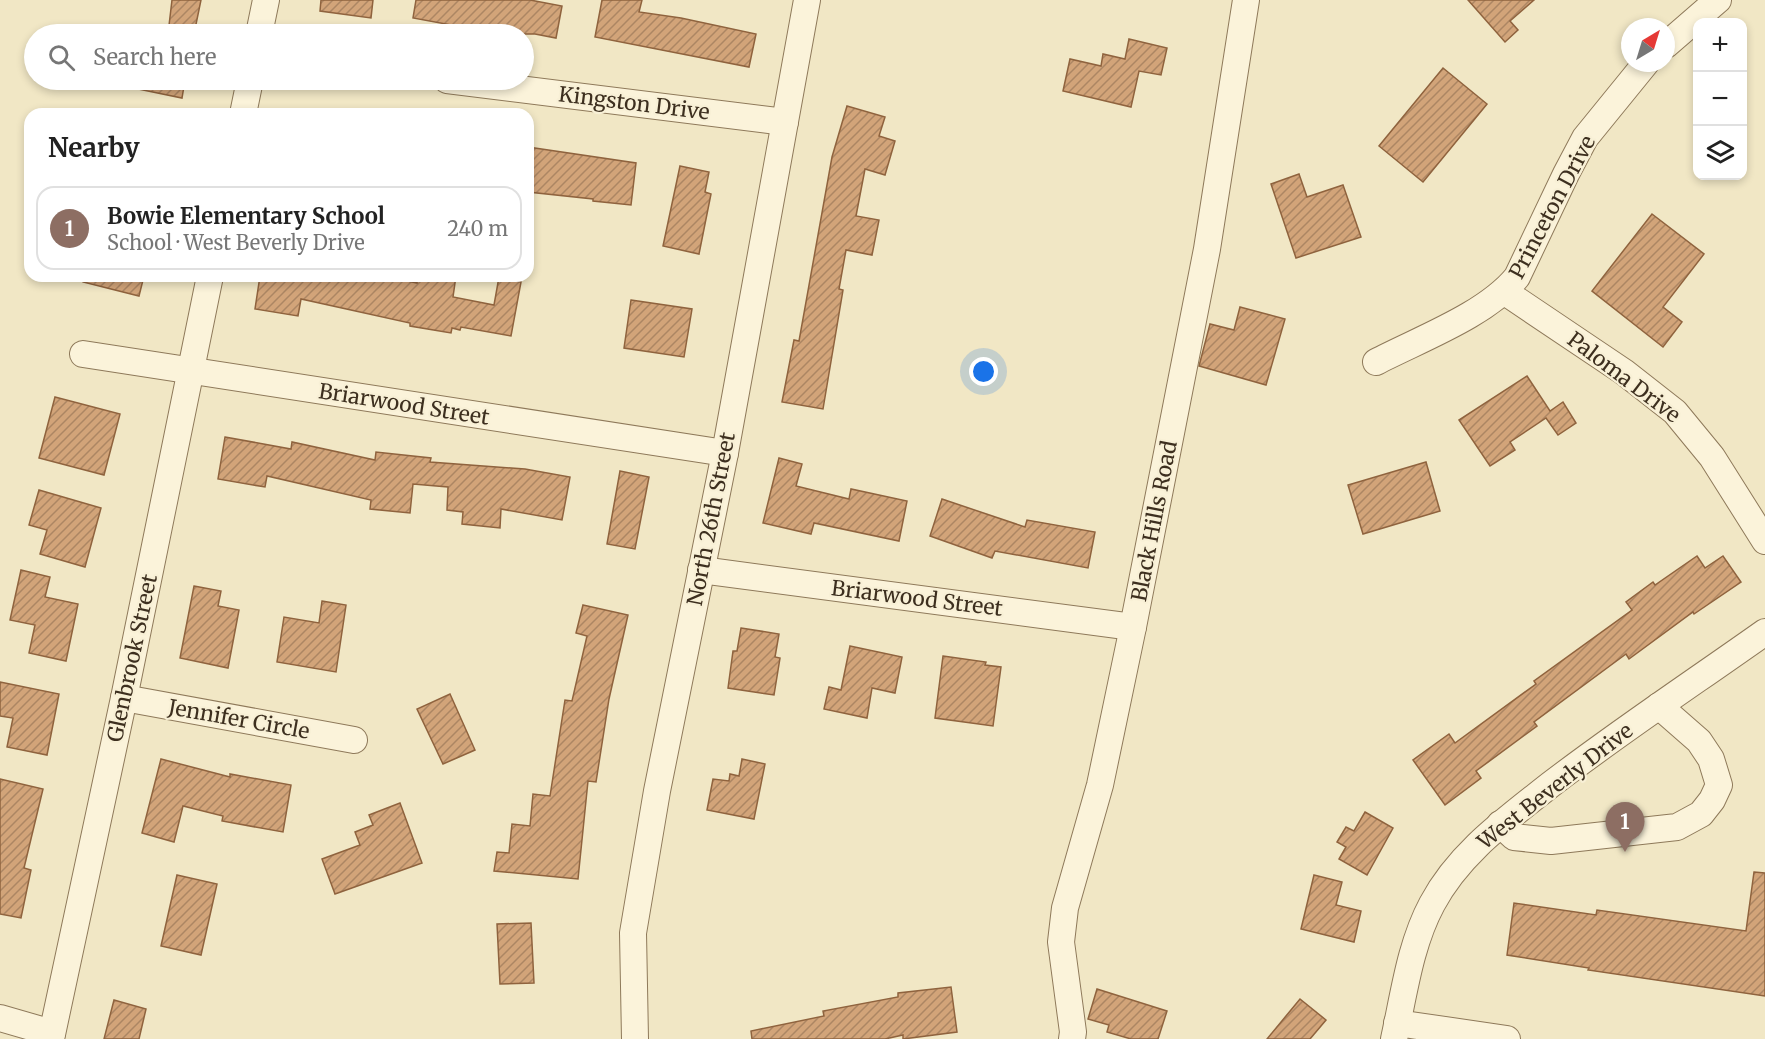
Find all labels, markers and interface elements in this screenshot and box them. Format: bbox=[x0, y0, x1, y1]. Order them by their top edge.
north arrow bbox=[1621, 18, 1675, 72]
map controls bbox=[1693, 18, 1747, 180]
button: + bbox=[1693, 18, 1747, 72]
search box bbox=[24, 24, 534, 90]
icon: search bbox=[45, 41, 78, 74]
text: Search here bbox=[93, 43, 216, 71]
button: − bbox=[1693, 72, 1747, 126]
street label: Kingston Drive bbox=[557, 80, 711, 126]
button: layers bbox=[1693, 126, 1747, 180]
text: Nearby bbox=[48, 131, 140, 164]
street label: Princeton Drive bbox=[1503, 131, 1601, 283]
text: Bowie Elementary School bbox=[107, 202, 385, 230]
text: 1 bbox=[65, 216, 74, 241]
text: 240 m bbox=[447, 216, 508, 241]
text: School · West Beverly Drive bbox=[107, 230, 365, 255]
street label: Paloma Drive bbox=[1562, 326, 1686, 428]
your location bbox=[969, 357, 998, 386]
street label: Briarwood Street bbox=[317, 377, 491, 431]
street label: North 26th Street bbox=[681, 430, 741, 608]
street label: Black Hills Road bbox=[1125, 438, 1183, 604]
street label: Glenbrook Street bbox=[101, 572, 163, 744]
street label: Briarwood Street bbox=[830, 574, 1004, 622]
street label: Jennifer Circle bbox=[165, 693, 312, 745]
street label: West Beverly Drive bbox=[1471, 717, 1638, 856]
pin: 1 bbox=[1606, 802, 1644, 852]

